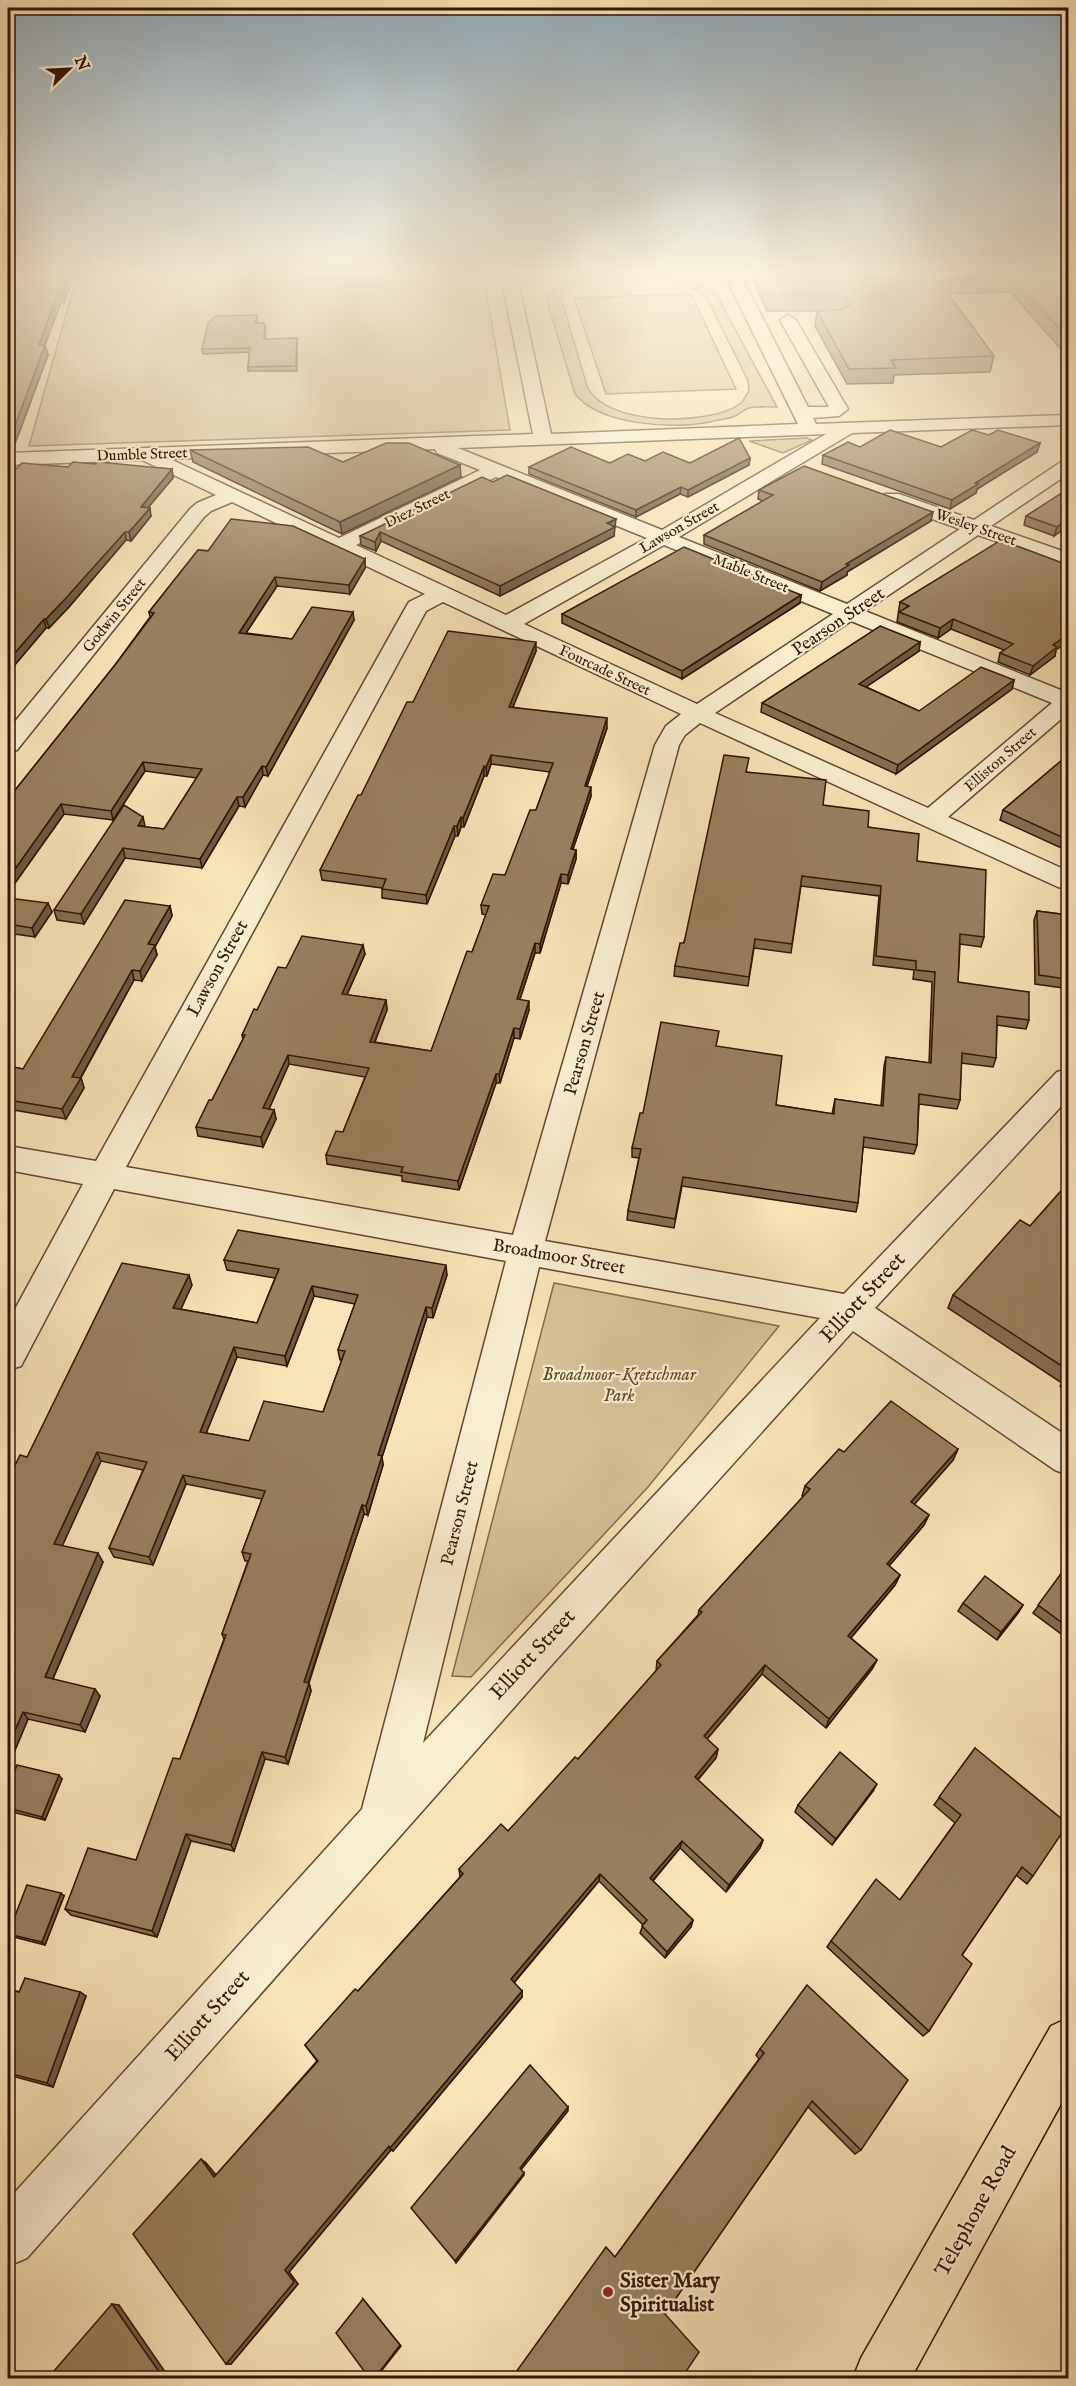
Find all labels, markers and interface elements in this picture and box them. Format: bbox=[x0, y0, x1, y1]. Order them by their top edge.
north arrow bbox=[39, 39, 99, 99]
text: N bbox=[69, 52, 93, 74]
street label: Dumble Street bbox=[96, 443, 188, 466]
street label: Diez Street bbox=[381, 484, 453, 532]
street label: Lawson Street bbox=[636, 497, 722, 558]
street label: Wesley Street bbox=[933, 505, 1019, 550]
street label: Mable Street bbox=[710, 550, 791, 597]
street label: Godwin Street bbox=[79, 574, 150, 656]
street label: Pearson Street bbox=[788, 583, 890, 662]
street label: Fourcade Street bbox=[556, 641, 654, 700]
street label: Elliston Street bbox=[960, 723, 1040, 796]
street label: Lawson Street bbox=[182, 917, 254, 1021]
street label: Pearson Street bbox=[560, 989, 611, 1098]
street label: Broadmoor Street bbox=[491, 1235, 627, 1280]
street label: Elliott Street bbox=[814, 1247, 912, 1349]
park label: Broadmoor-Kretschmar Park bbox=[542, 1364, 697, 1408]
street label: Pearson Street bbox=[436, 1459, 485, 1568]
street label: Elliott Street bbox=[484, 1604, 582, 1706]
street label: Elliott Street bbox=[160, 1965, 256, 2067]
street label: Telephone Road bbox=[929, 2141, 1024, 2282]
place label: Sister Mary Spiritualist bbox=[620, 2268, 720, 2319]
marker: Sister Mary Spiritualist bbox=[601, 2285, 615, 2299]

